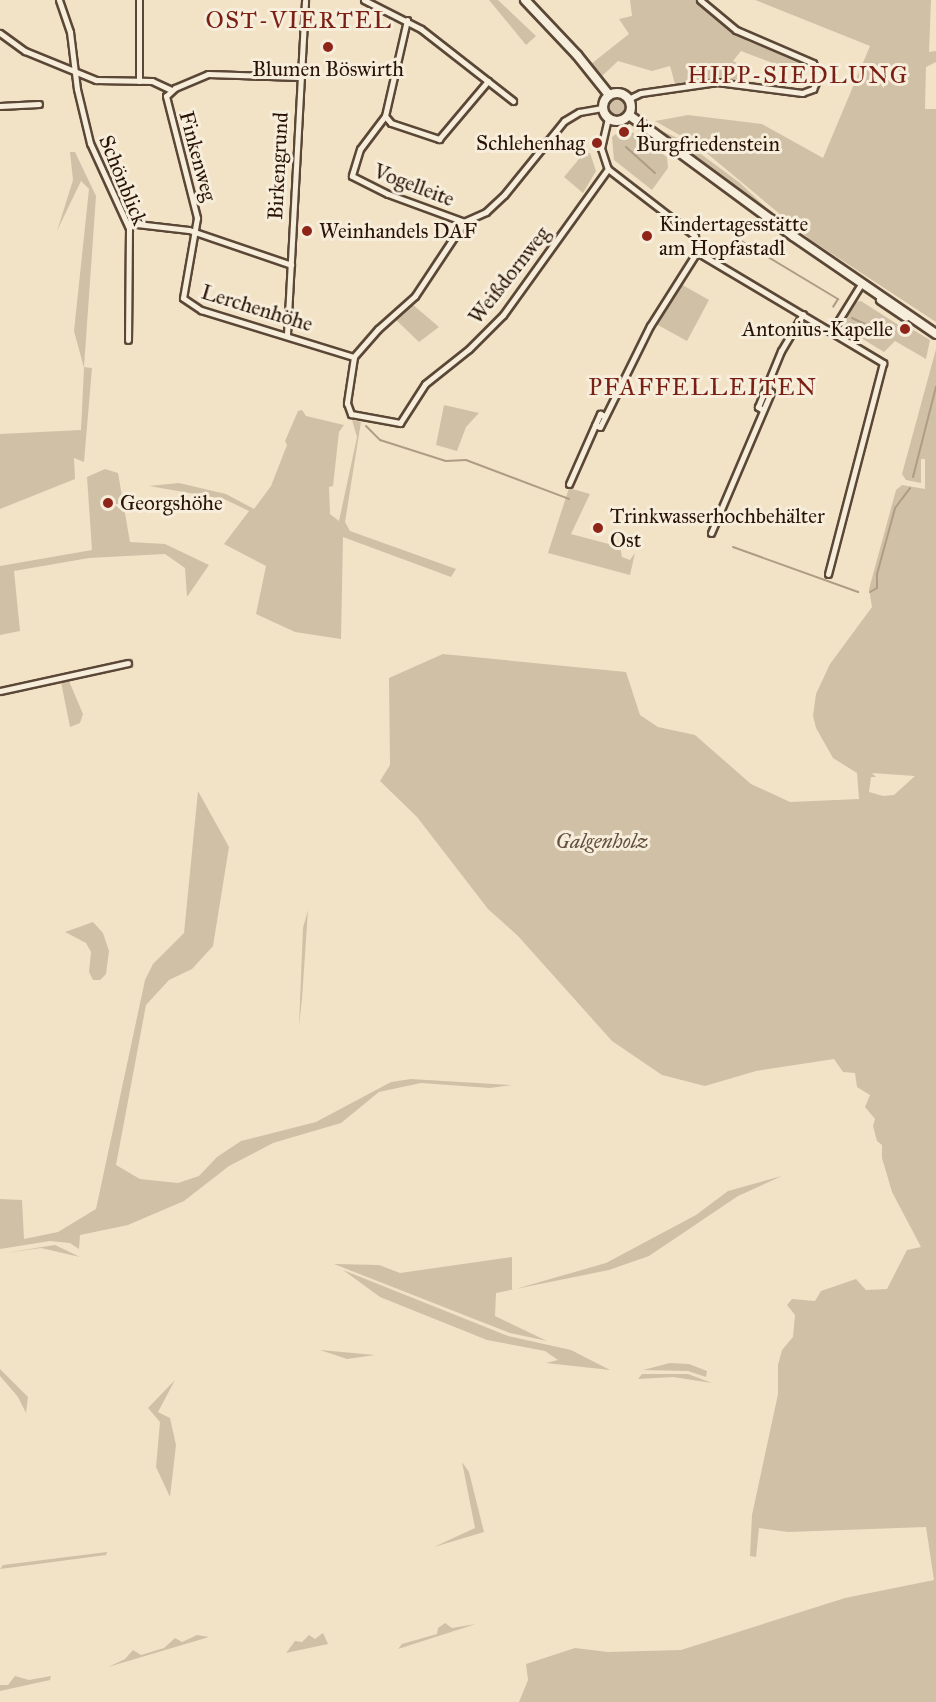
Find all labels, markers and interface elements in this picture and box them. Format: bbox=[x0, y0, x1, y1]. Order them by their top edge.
district label: OST-VIERTEL bbox=[206, 7, 392, 35]
marker: Blumen Böswirth bbox=[321, 40, 335, 54]
place label: Blumen Böswirth bbox=[252, 56, 404, 82]
district label: HIPP-SIEDLUNG bbox=[687, 62, 909, 90]
place label: 4. Burgfriedenstein bbox=[636, 107, 780, 157]
street label: Finkenweg bbox=[174, 108, 222, 204]
street label: Birkengrund bbox=[263, 111, 293, 221]
marker: 4. Burgfriedenstein bbox=[617, 125, 631, 139]
place label: Schlehenhag bbox=[476, 130, 585, 156]
street label: Schönblick bbox=[94, 131, 152, 229]
marker: Schlehenhag bbox=[590, 136, 604, 150]
street label: Vogelleite bbox=[370, 158, 458, 212]
place label: Kindertagesstätte am Hopfastadl bbox=[659, 211, 808, 261]
place label: Weinhandels DAF bbox=[319, 218, 477, 244]
street label: Weißdornweg bbox=[463, 221, 555, 329]
marker: Weinhandels DAF bbox=[300, 224, 314, 238]
marker: Kindertagesstätte am Hopfastadl bbox=[640, 229, 654, 243]
street label: Lerchenhöhe bbox=[198, 279, 316, 337]
place label: Antonius-Kapelle bbox=[742, 316, 893, 342]
marker: Antonius-Kapelle bbox=[898, 322, 912, 336]
district label: PFAFFELLEITEN bbox=[588, 374, 818, 402]
place label: Georgshöhe bbox=[120, 490, 223, 516]
marker: Georgshöhe bbox=[101, 496, 115, 510]
place label: Trinkwasserhochbehälter Ost bbox=[610, 503, 825, 553]
marker: Trinkwasserhochbehälter Ost bbox=[591, 521, 605, 535]
park label: Galgenholz bbox=[556, 828, 648, 854]

